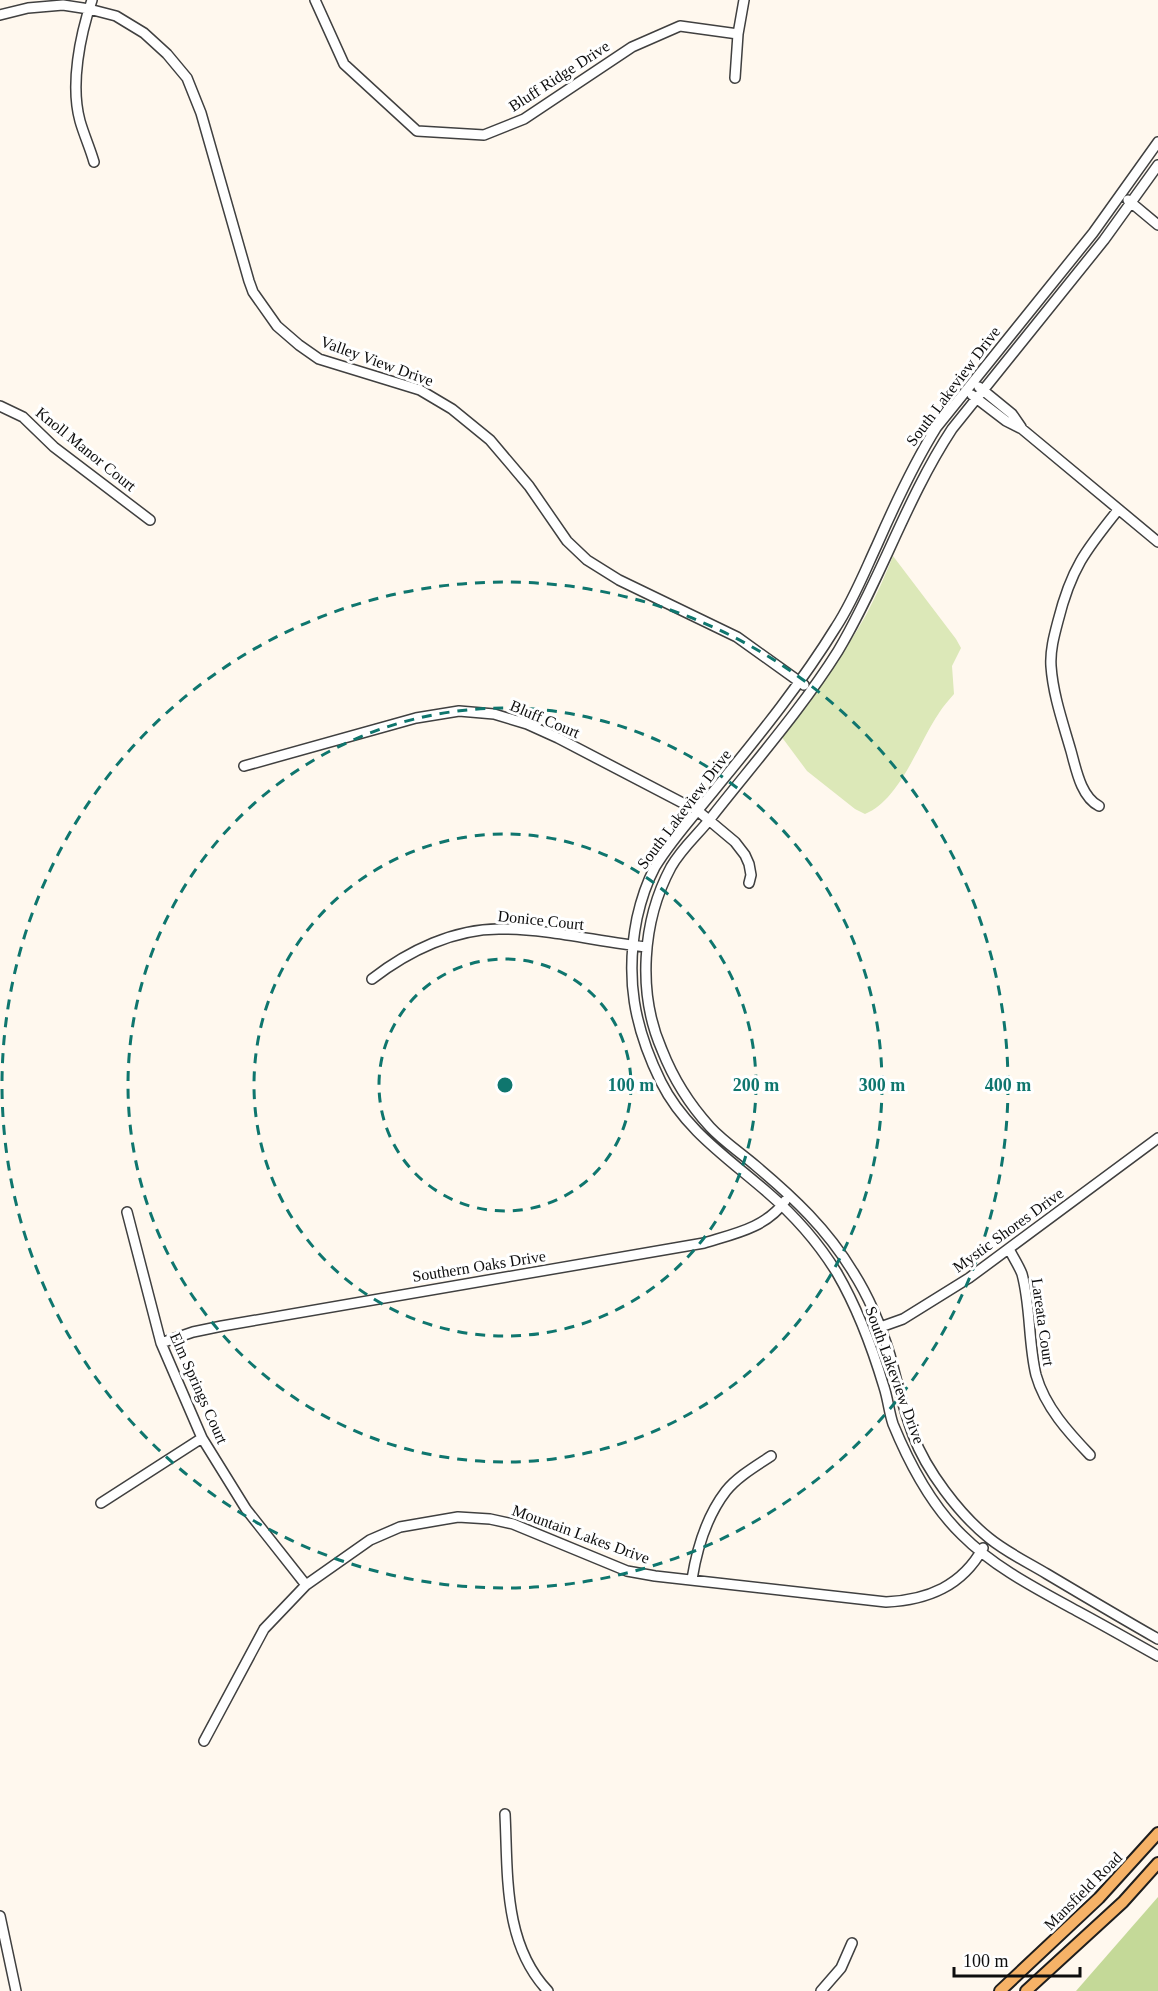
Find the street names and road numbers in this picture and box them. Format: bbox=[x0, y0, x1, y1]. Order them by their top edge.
street label: Bluff Ridge Drive bbox=[506, 37, 613, 116]
street label: South Lakeview Drive bbox=[903, 323, 1003, 449]
street label: Valley View Drive bbox=[318, 333, 436, 390]
street label: Knoll Manor Court bbox=[33, 404, 140, 495]
street label: Bluff Court bbox=[508, 697, 583, 741]
street label: South Lakeview Drive bbox=[634, 746, 734, 872]
street label: Donice Court bbox=[497, 907, 586, 933]
street label: Mystic Shores Drive bbox=[949, 1184, 1067, 1277]
street label: Southern Oaks Drive bbox=[411, 1247, 547, 1285]
street label: Lareata Court bbox=[1028, 1277, 1058, 1367]
street label: South Lakeview Drive bbox=[862, 1304, 928, 1446]
street label: Elm Springs Court bbox=[166, 1330, 231, 1447]
street label: Mountain Lakes Drive bbox=[510, 1501, 652, 1567]
street label: Mansfield Road bbox=[1041, 1849, 1125, 1933]

